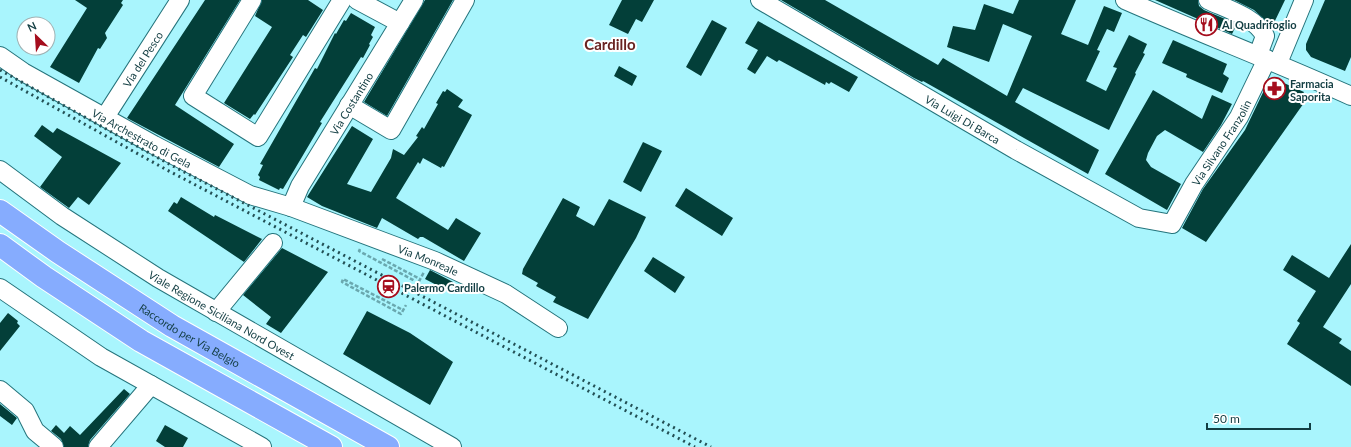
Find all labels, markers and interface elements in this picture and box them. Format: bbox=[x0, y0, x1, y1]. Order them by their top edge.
restaurant icon: Al Quadrifoglio bbox=[1193, 11, 1219, 37]
north arrow bbox=[16, 16, 56, 56]
place label: Al Quadrifoglio bbox=[1221, 18, 1297, 31]
text: N bbox=[25, 19, 38, 34]
street label: Via del Pesco bbox=[119, 28, 165, 89]
district label: Cardillo bbox=[584, 35, 636, 53]
street label: Via Costantino bbox=[327, 69, 375, 137]
pharmacy icon: Farmacia Saporita bbox=[1262, 76, 1288, 102]
place label: Farmacia Saporita bbox=[1290, 77, 1334, 103]
street label: Via Luigi Di Barca bbox=[923, 92, 1002, 146]
street label: Via Silvano Franzolin bbox=[1188, 97, 1253, 188]
street label: Via Archestrato di Gela bbox=[90, 105, 194, 170]
street label: Via Monreale bbox=[396, 241, 461, 278]
street label: Viale Regione Siciliana Nord Ovest bbox=[146, 267, 297, 362]
station icon: Palermo Cardillo bbox=[376, 274, 402, 300]
place label: Palermo Cardillo bbox=[404, 281, 485, 294]
street label: Raccordo per Via Belgio bbox=[137, 300, 243, 369]
scale bar bbox=[1207, 405, 1310, 431]
text: 50 m bbox=[1213, 411, 1240, 426]

